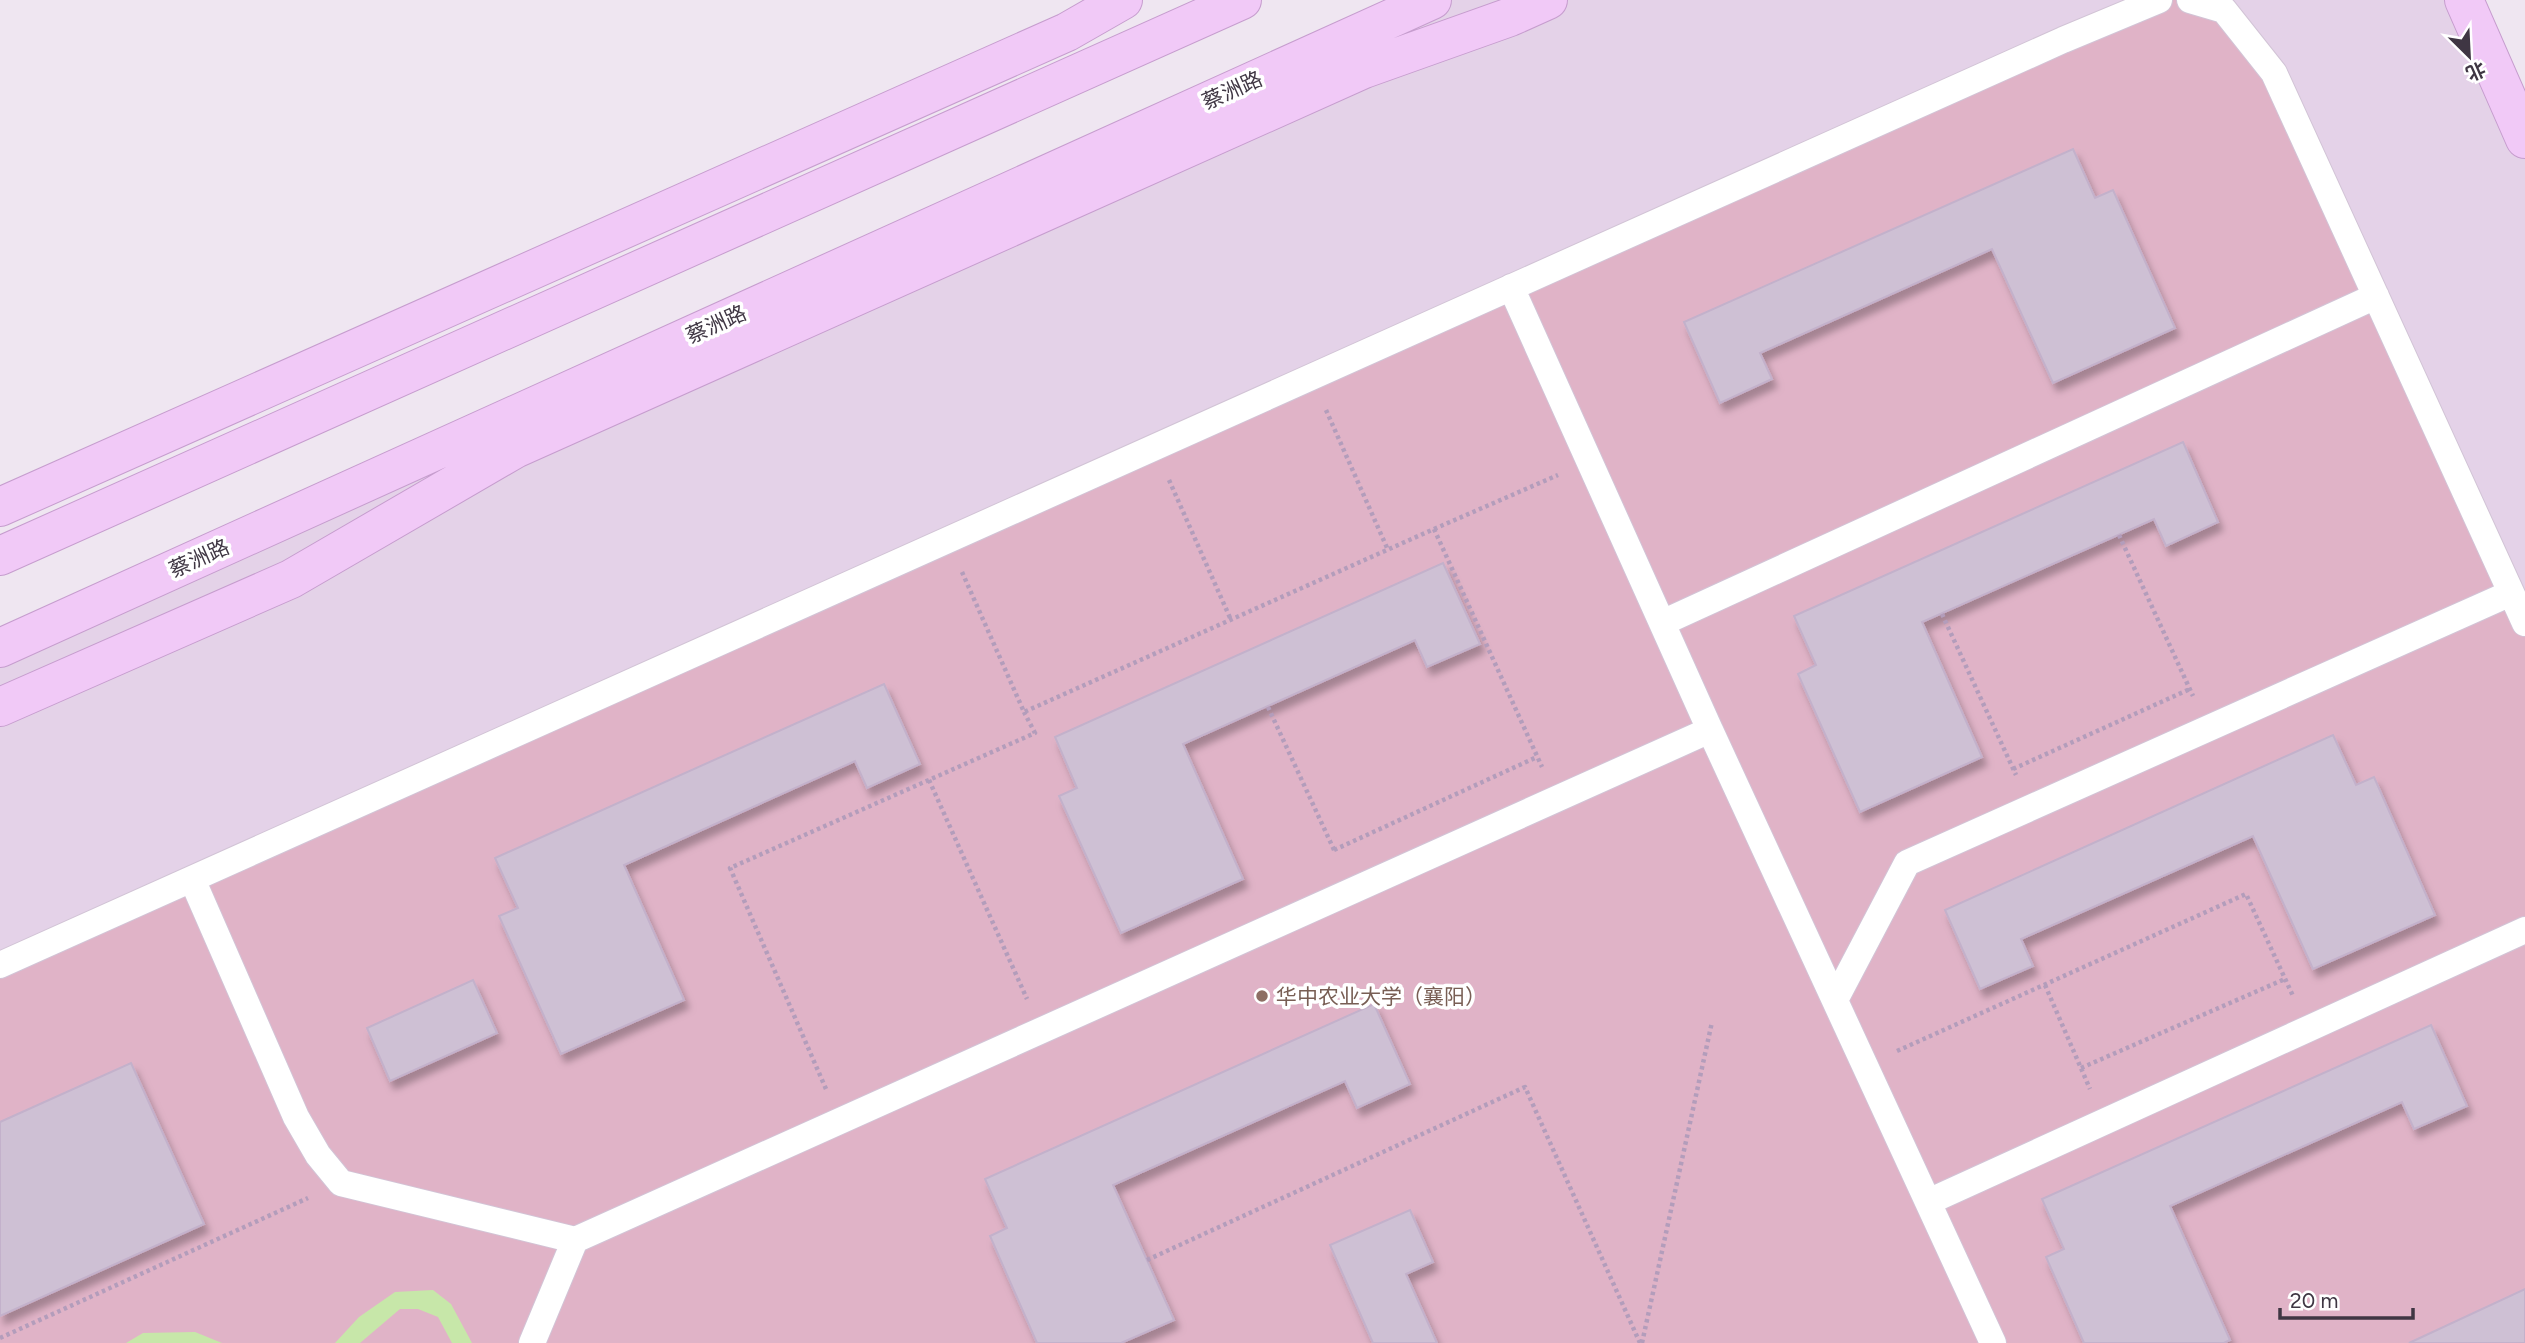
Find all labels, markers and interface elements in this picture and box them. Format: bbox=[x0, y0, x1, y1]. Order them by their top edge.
north arrow bbox=[2434, 21, 2504, 91]
text: 北 bbox=[2462, 57, 2489, 85]
street label: 蔡洲路 bbox=[1198, 66, 1266, 114]
street label: 蔡洲路 bbox=[682, 300, 750, 348]
street label: 蔡洲路 bbox=[165, 534, 233, 582]
place label: 华中农业大学（襄阳） bbox=[1276, 984, 1486, 1009]
marker: 华中农业大学（襄阳） bbox=[1254, 988, 1270, 1004]
scale bar bbox=[2280, 1276, 2413, 1320]
text: 20 m bbox=[2290, 1288, 2338, 1313]

